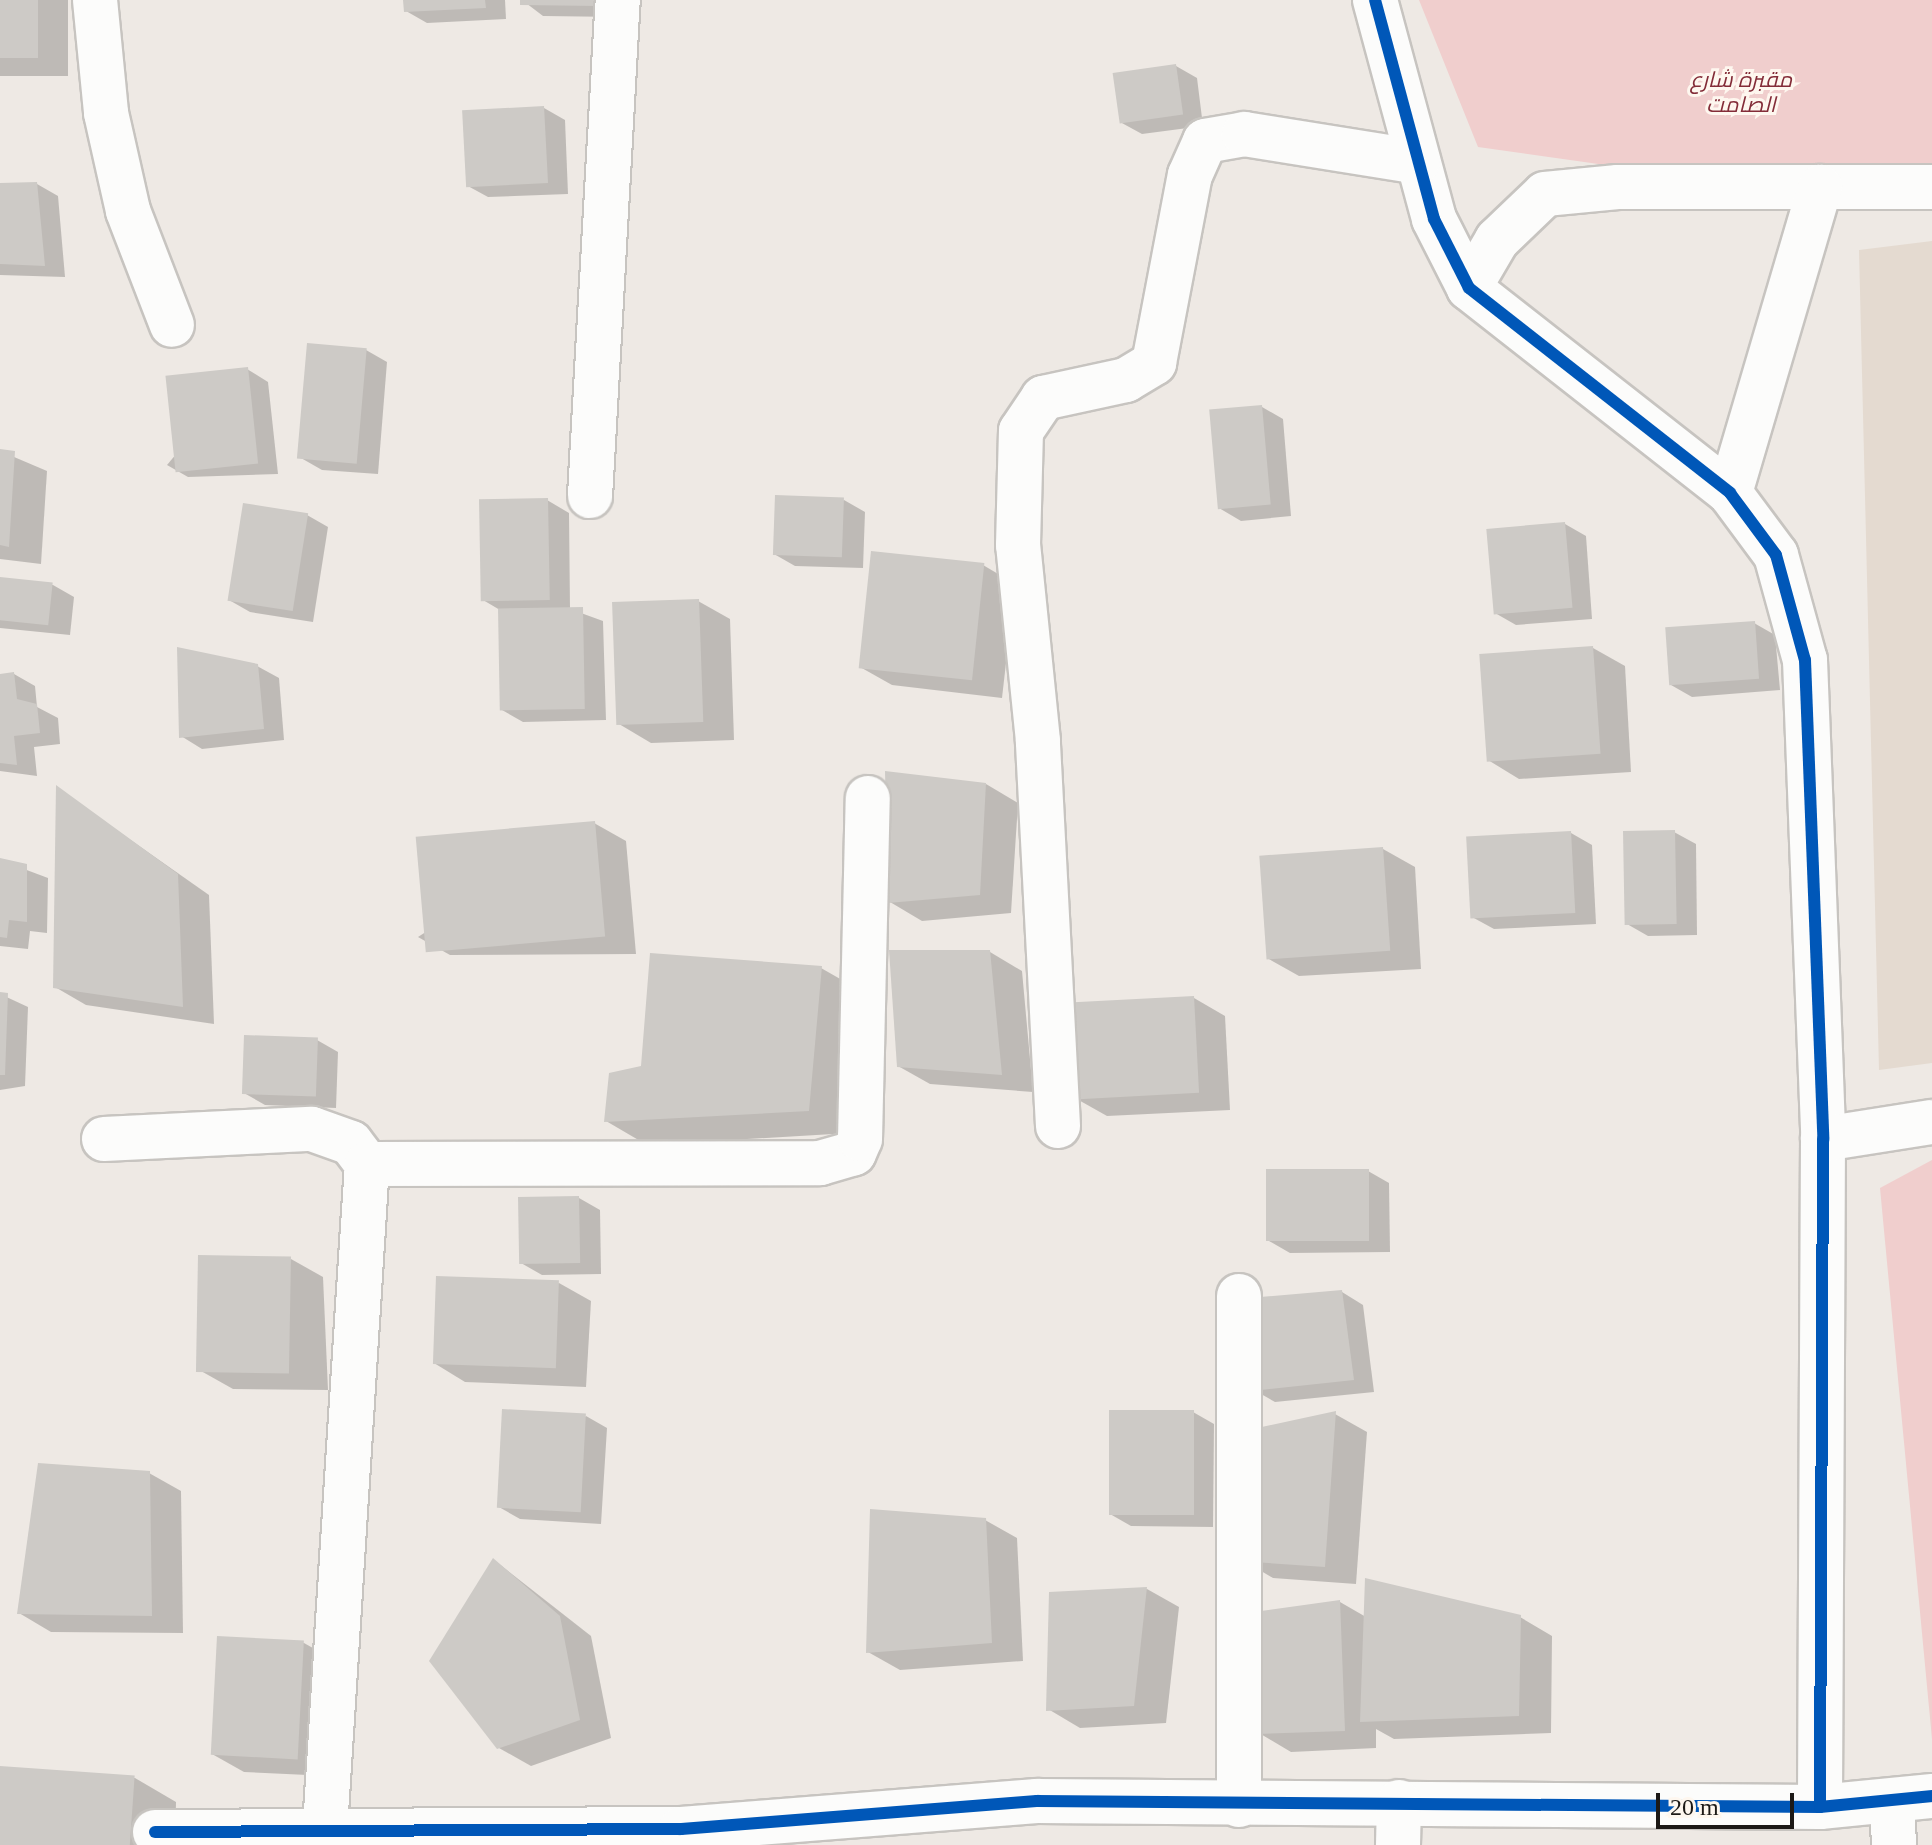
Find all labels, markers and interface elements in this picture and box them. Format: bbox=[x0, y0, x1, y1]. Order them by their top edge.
park label: مقبرة شارع الصامت bbox=[1690, 66, 1792, 118]
scale bar bbox=[1660, 1777, 1798, 1827]
text: 20 m bbox=[1670, 1794, 1719, 1820]

